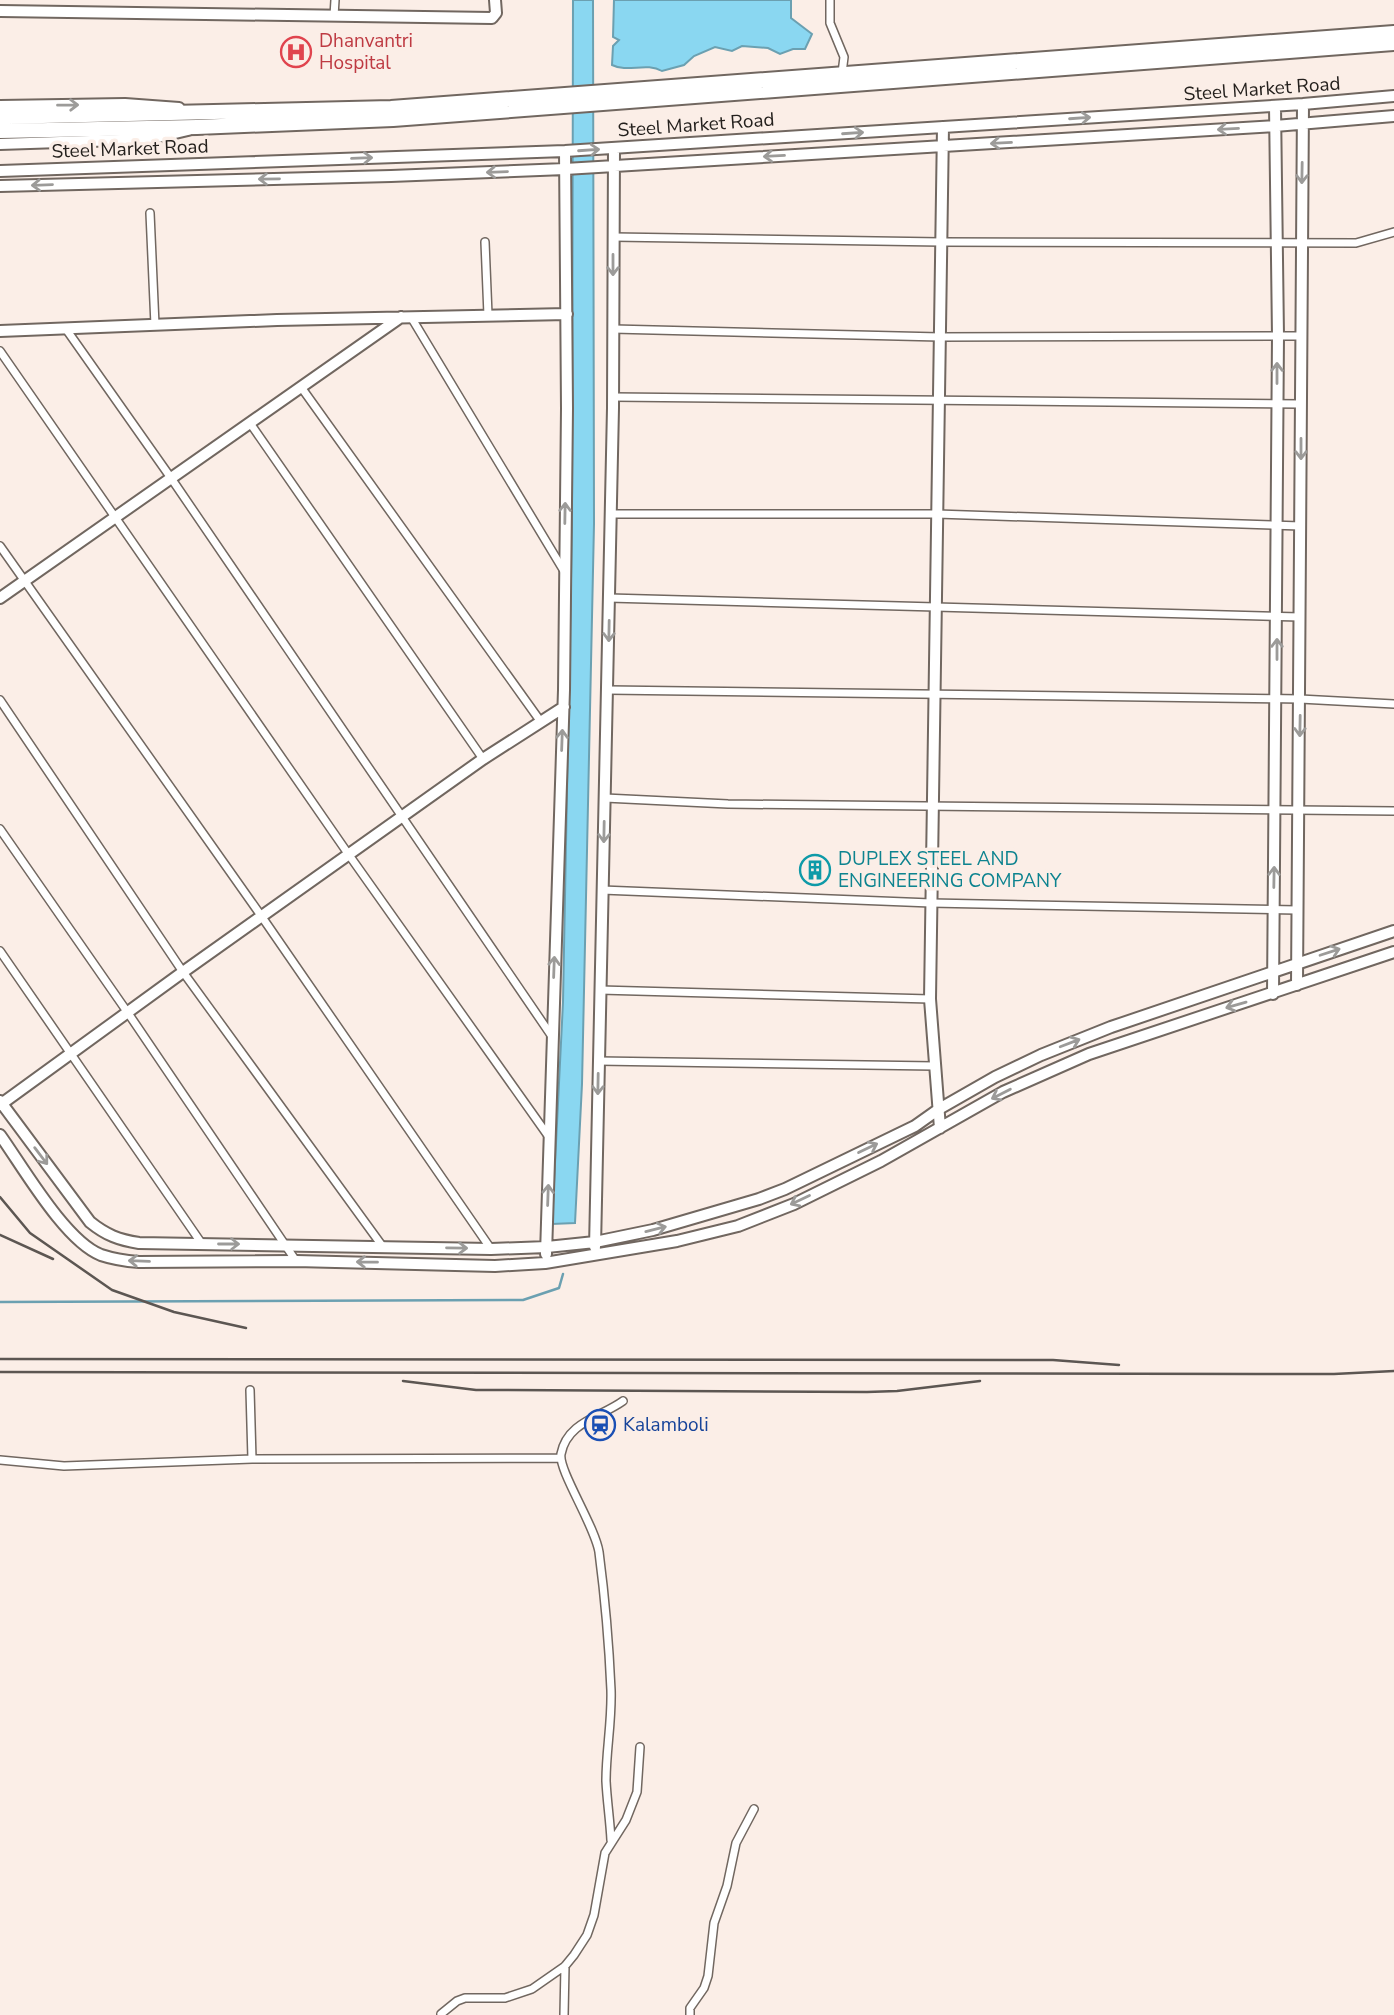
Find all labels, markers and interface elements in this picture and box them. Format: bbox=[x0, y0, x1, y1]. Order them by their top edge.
place label: Dhanvantri Hospital bbox=[319, 28, 413, 76]
hospital icon: Dhanvantri Hospital bbox=[279, 35, 313, 69]
street label: Steel Market Road bbox=[1183, 71, 1341, 107]
one-way arrow bbox=[56, 98, 79, 111]
street label: Steel Market Road bbox=[617, 107, 775, 143]
one-way arrow bbox=[1068, 112, 1091, 125]
one-way arrow bbox=[1217, 123, 1240, 136]
one-way arrow bbox=[841, 126, 864, 139]
street label: Steel Market Road bbox=[51, 133, 209, 165]
one-way arrow bbox=[990, 137, 1013, 150]
one-way arrow bbox=[577, 143, 600, 156]
one-way arrow bbox=[763, 150, 786, 163]
one-way arrow bbox=[350, 152, 373, 165]
one-way arrow bbox=[1295, 161, 1309, 184]
one-way arrow bbox=[486, 165, 509, 178]
one-way arrow bbox=[258, 172, 281, 186]
one-way arrow bbox=[31, 178, 54, 192]
one-way arrow bbox=[606, 253, 620, 276]
one-way arrow bbox=[1271, 362, 1284, 385]
one-way arrow bbox=[1294, 437, 1308, 460]
one-way arrow bbox=[558, 501, 571, 524]
one-way arrow bbox=[602, 619, 615, 642]
one-way arrow bbox=[1270, 638, 1284, 661]
one-way arrow bbox=[1293, 714, 1306, 737]
one-way arrow bbox=[556, 729, 569, 752]
one-way arrow bbox=[597, 820, 611, 843]
place label: DUPLEX STEEL AND ENGINEERING COMPANY bbox=[838, 846, 1062, 894]
building icon: DUPLEX STEEL AND ENGINEERING COMPANY bbox=[798, 853, 832, 887]
one-way arrow bbox=[1267, 866, 1281, 889]
one-way arrow bbox=[1319, 944, 1341, 957]
one-way arrow bbox=[548, 956, 561, 979]
one-way arrow bbox=[1226, 999, 1248, 1012]
one-way arrow bbox=[1058, 1036, 1080, 1049]
one-way arrow bbox=[591, 1072, 604, 1095]
one-way arrow bbox=[991, 1088, 1012, 1101]
one-way arrow bbox=[857, 1141, 878, 1155]
one-way arrow bbox=[33, 1146, 48, 1165]
one-way arrow bbox=[542, 1184, 555, 1207]
one-way arrow bbox=[790, 1194, 811, 1208]
one-way arrow bbox=[645, 1221, 667, 1234]
one-way arrow bbox=[217, 1237, 240, 1251]
one-way arrow bbox=[445, 1242, 468, 1255]
one-way arrow bbox=[128, 1255, 151, 1268]
one-way arrow bbox=[356, 1256, 379, 1269]
station icon: Kalamboli bbox=[583, 1408, 617, 1442]
place label: Kalamboli bbox=[623, 1412, 709, 1438]

